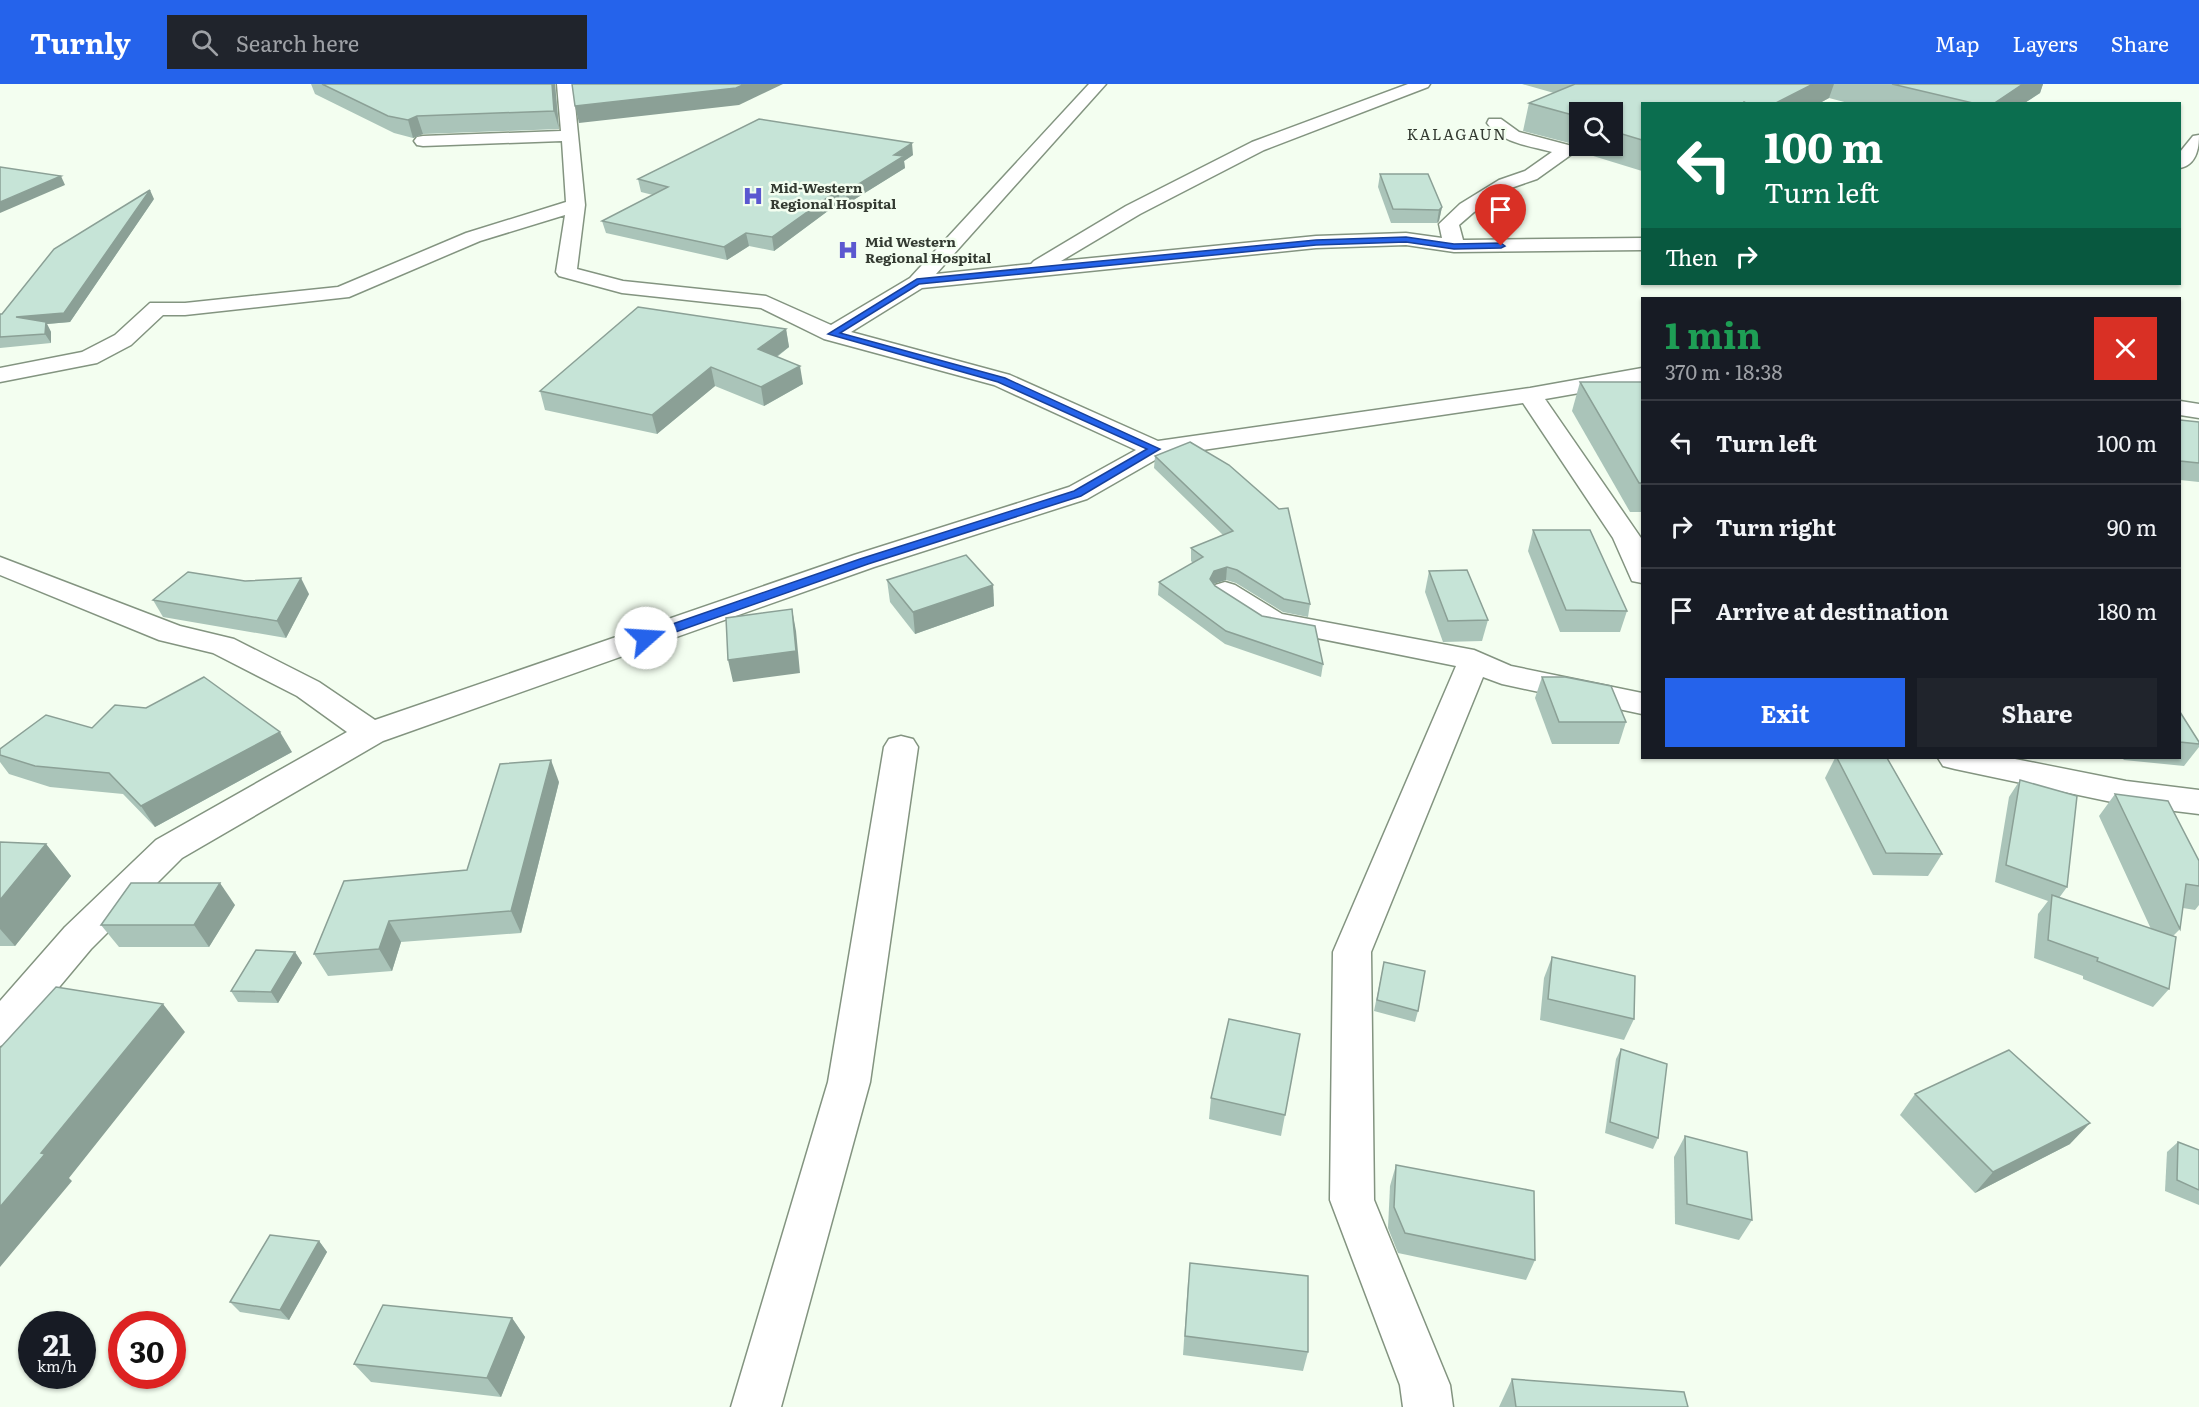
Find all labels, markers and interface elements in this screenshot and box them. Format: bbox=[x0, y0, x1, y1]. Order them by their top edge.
search box bbox=[167, 15, 587, 69]
text: Turnly bbox=[30, 21, 131, 63]
icon: search bbox=[188, 26, 221, 59]
text: Search here bbox=[236, 26, 359, 59]
text: Map bbox=[1935, 27, 1980, 58]
text: Layers bbox=[2013, 27, 2078, 58]
text: Share bbox=[2111, 27, 2169, 58]
map controls bbox=[1569, 102, 1623, 156]
button: search bbox=[1569, 102, 1623, 156]
text: 100 m bbox=[1764, 114, 1883, 176]
district label: KALAGAUN bbox=[1407, 122, 1507, 145]
icon: left bbox=[1665, 126, 1743, 204]
text: Turn left bbox=[1764, 171, 1879, 211]
place label: Mid-Western Regional Hospital bbox=[770, 177, 896, 213]
hospital icon: Mid-Western Regional Hospital bbox=[741, 184, 765, 208]
pin bbox=[1475, 184, 1526, 246]
icon: arrive bbox=[1484, 193, 1517, 226]
place label: Mid Western Regional Hospital bbox=[865, 231, 991, 267]
hospital icon: Mid Western Regional Hospital bbox=[836, 238, 860, 262]
text: Then bbox=[1665, 240, 1718, 273]
icon: right bbox=[1730, 240, 1763, 273]
text: 1 min bbox=[1665, 307, 1761, 360]
button: close bbox=[2094, 317, 2157, 380]
text: 370 m · 18:38 bbox=[1665, 356, 1782, 386]
icon: left bbox=[1665, 426, 1698, 459]
text: Turn left bbox=[1716, 426, 1817, 459]
text: 100 m bbox=[2097, 426, 2157, 459]
icon: right bbox=[1665, 510, 1698, 543]
text: Turn right bbox=[1716, 510, 1836, 543]
text: 90 m bbox=[2107, 510, 2157, 543]
icon: arrive bbox=[1665, 594, 1698, 627]
text: Arrive at destination bbox=[1716, 594, 1949, 627]
text: 180 m bbox=[2097, 594, 2157, 627]
position arrow bbox=[614, 606, 678, 670]
button: Exit bbox=[1665, 678, 1905, 747]
button: Share bbox=[1917, 678, 2157, 747]
speed limit sign: 30 bbox=[108, 1311, 186, 1389]
text: 21 bbox=[43, 1321, 71, 1365]
text: km/h bbox=[37, 1354, 77, 1377]

